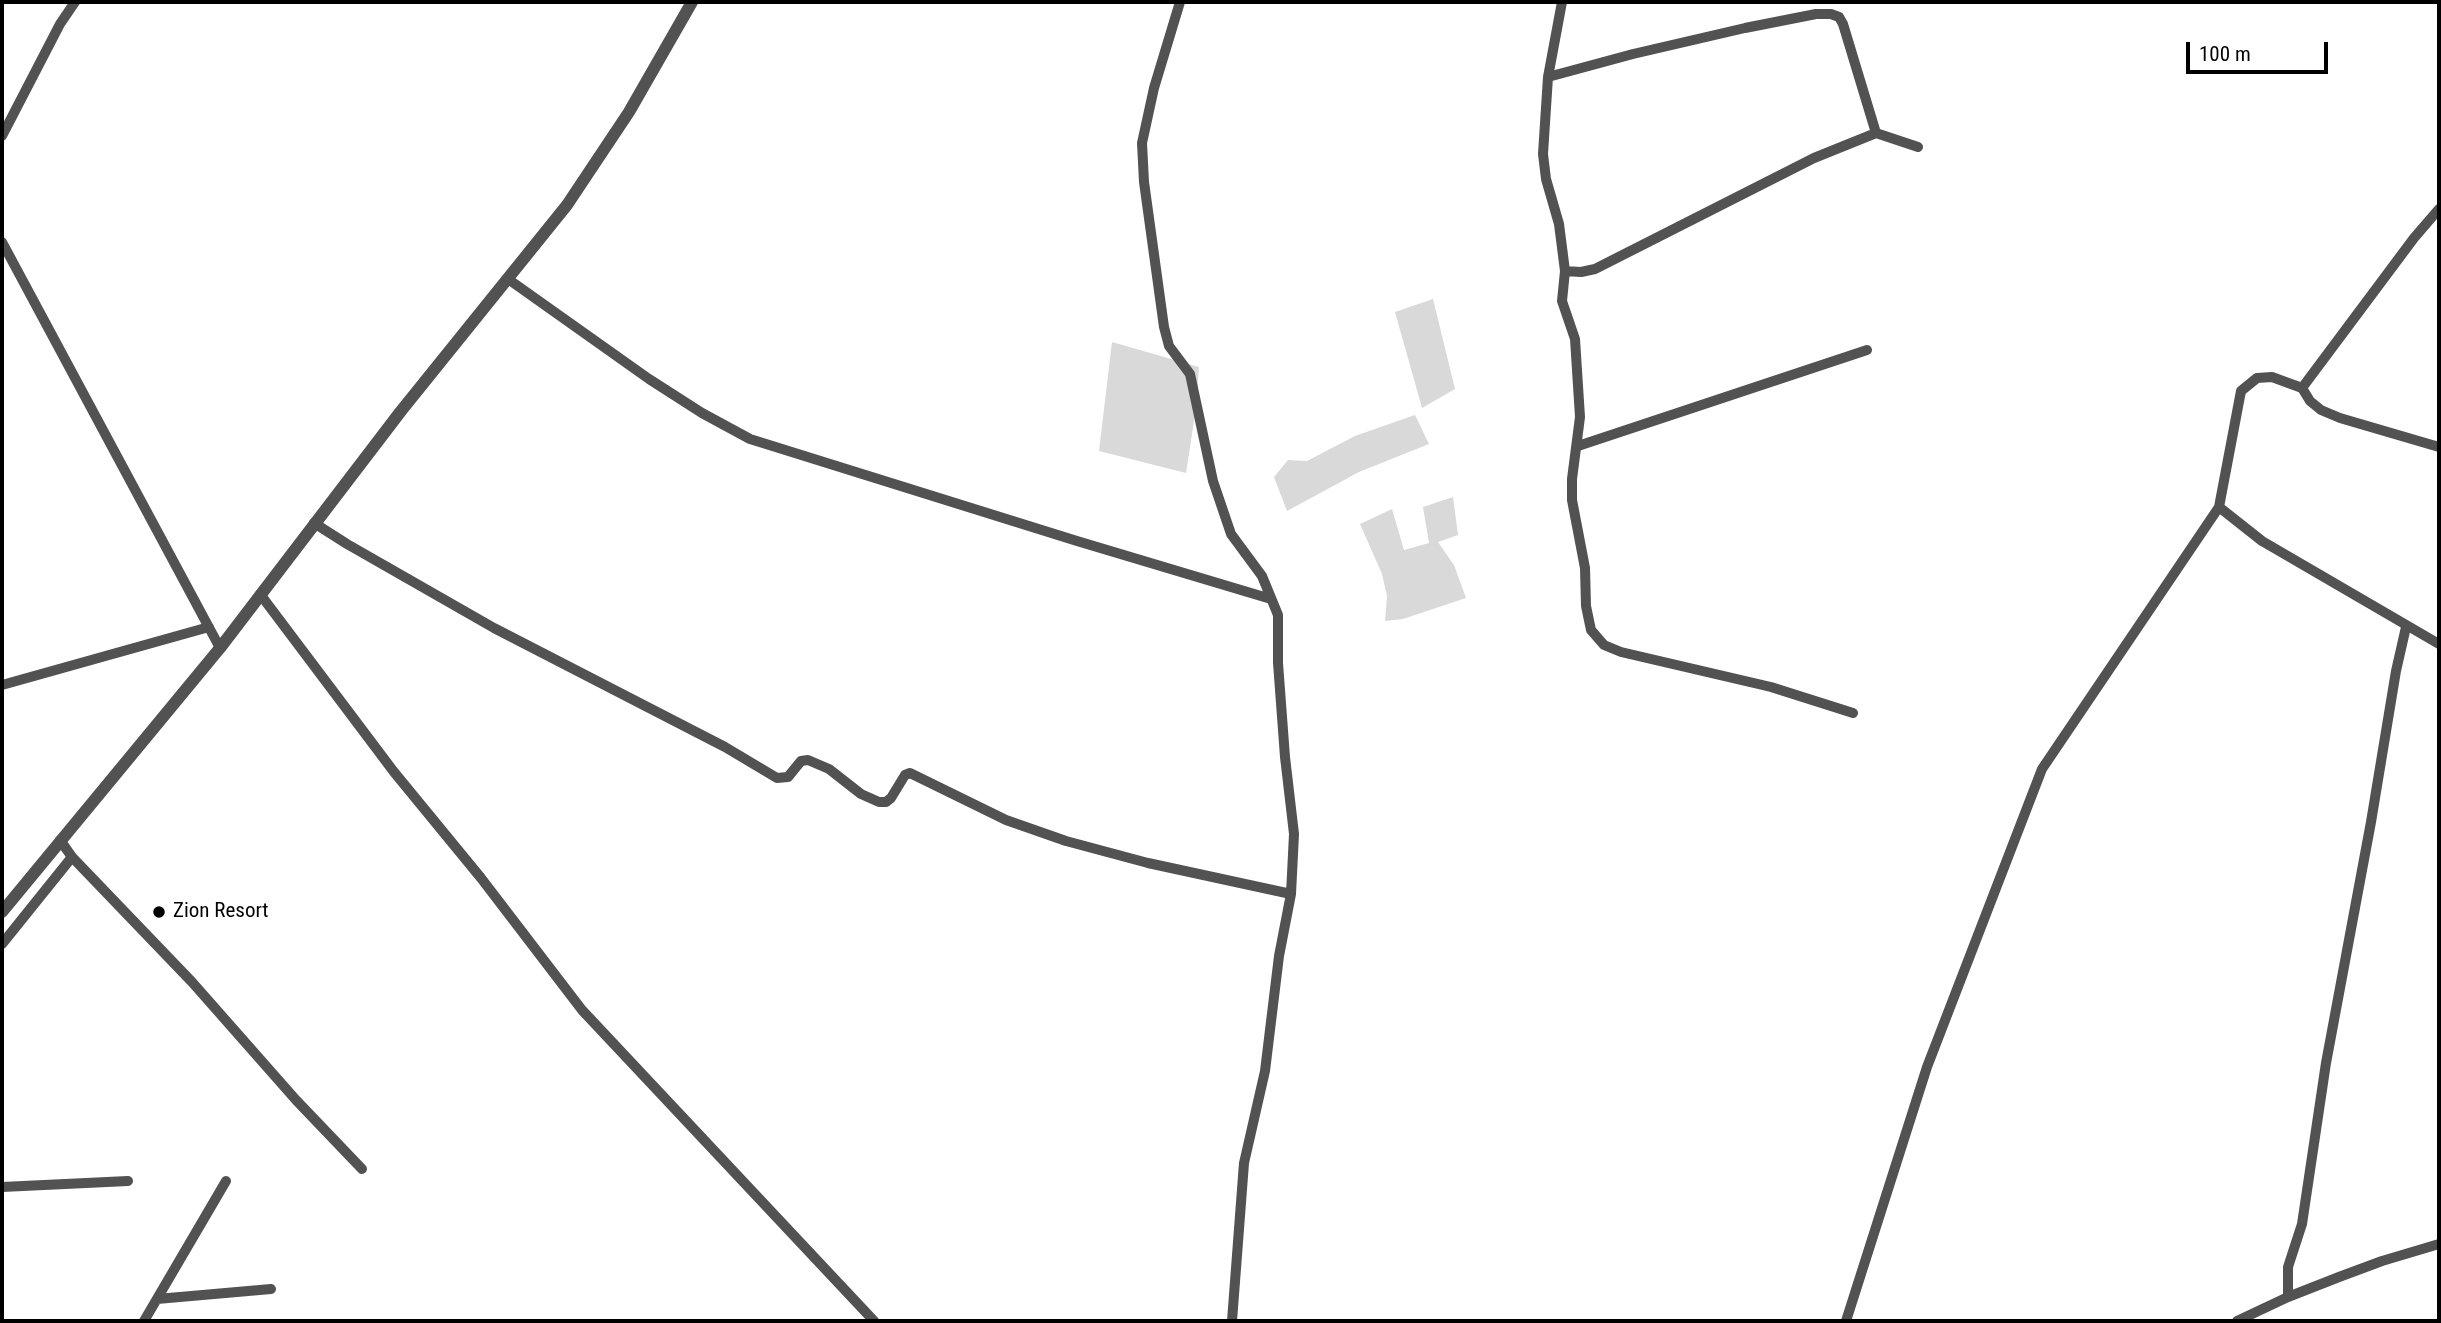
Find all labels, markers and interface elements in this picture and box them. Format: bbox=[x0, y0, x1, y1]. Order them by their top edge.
scale bar bbox=[2189, 28, 2331, 72]
text: 100 m bbox=[2199, 42, 2251, 66]
place label: Zion Resort bbox=[173, 899, 269, 925]
marker: Zion Resort bbox=[151, 904, 167, 920]

